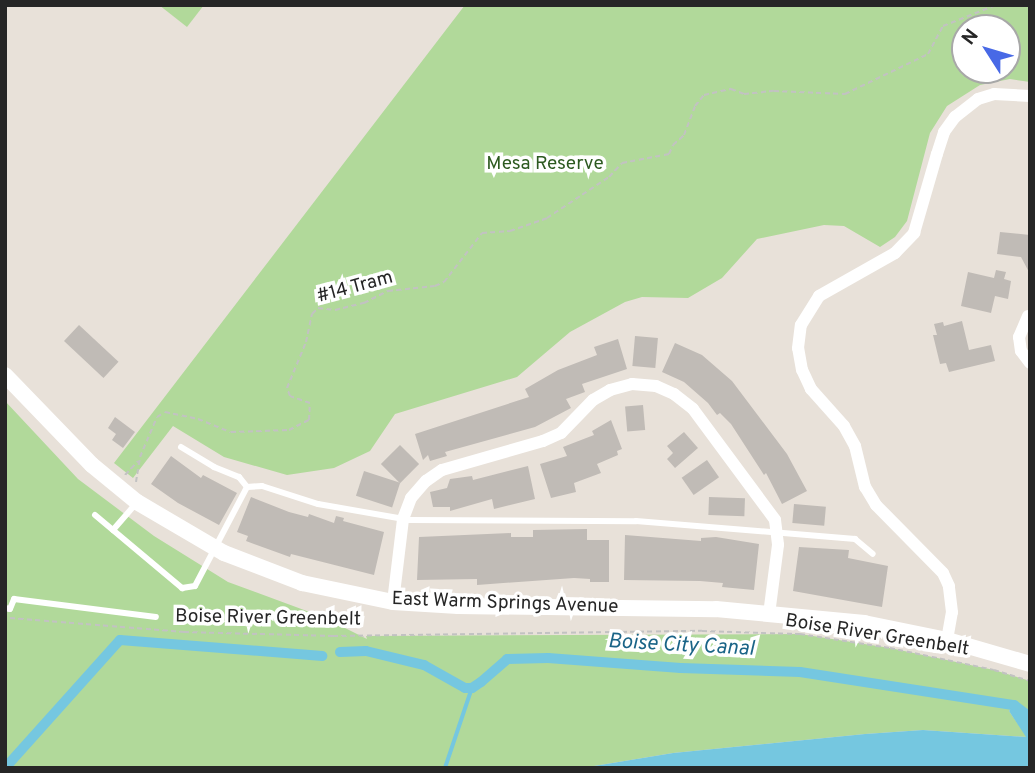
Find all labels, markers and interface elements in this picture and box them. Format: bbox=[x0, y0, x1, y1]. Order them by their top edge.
north arrow bbox=[951, 14, 1021, 84]
text: N bbox=[957, 25, 985, 50]
park label: Mesa Reserve bbox=[486, 154, 604, 176]
street label: #14 Tram bbox=[314, 267, 396, 309]
street label: East Warm Springs Avenue bbox=[391, 589, 619, 619]
street label: Boise River Greenbelt bbox=[175, 606, 361, 632]
street label: Boise River Greenbelt bbox=[783, 610, 971, 662]
water label: Boise City Canal bbox=[607, 630, 755, 662]

